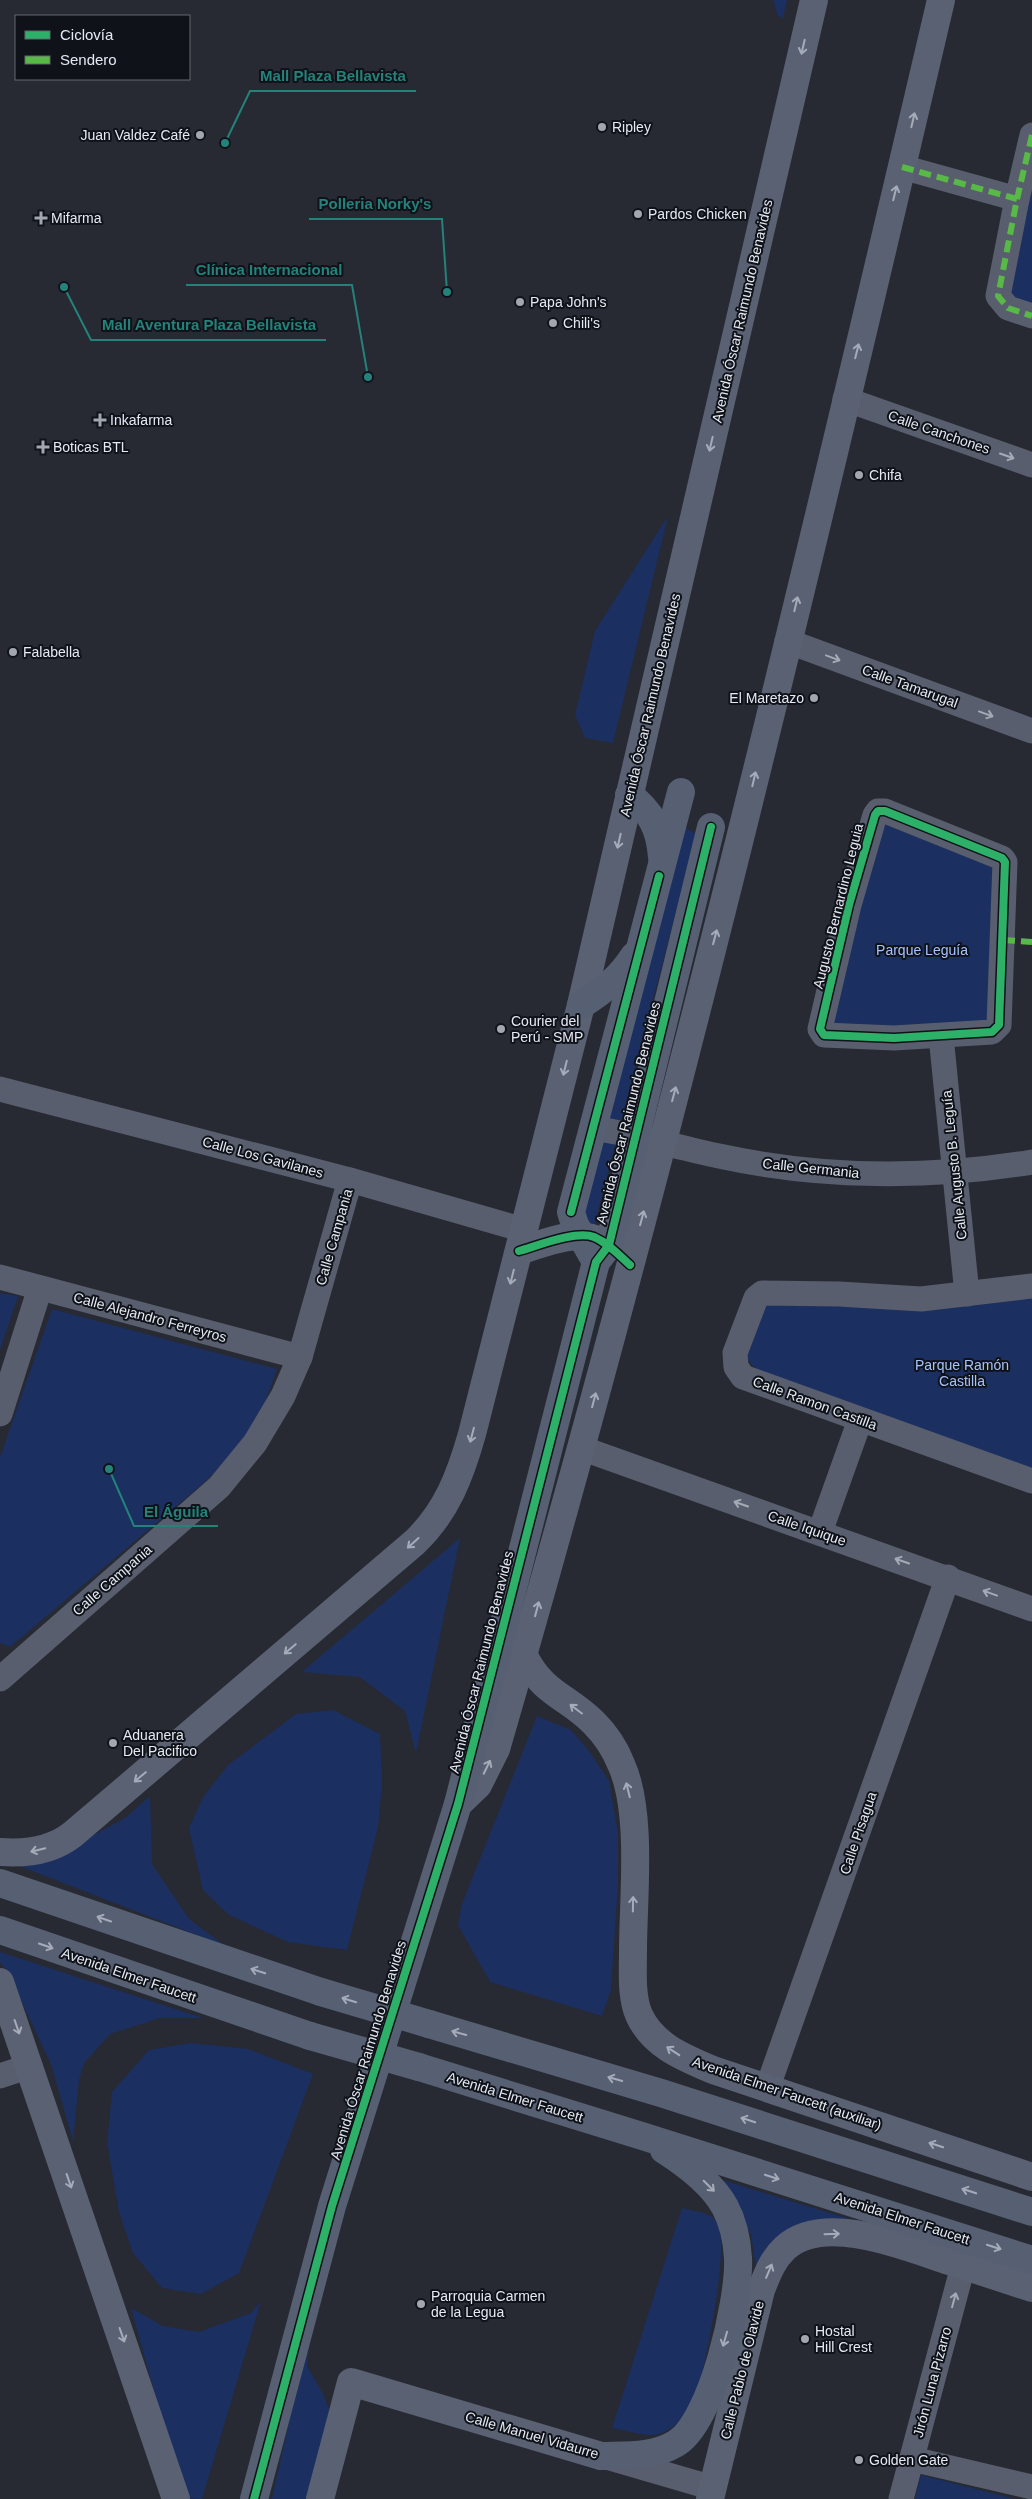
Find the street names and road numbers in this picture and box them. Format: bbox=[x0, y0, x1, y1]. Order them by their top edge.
street label: Avenida Óscar Raimundo Benavides bbox=[708, 198, 776, 424]
street label: Calle Canchones bbox=[886, 407, 992, 457]
street label: Avenida Óscar Raimundo Benavides bbox=[616, 592, 684, 818]
street label: Calle Tamarugal bbox=[860, 661, 960, 711]
street label: Augusto Bernardino Leguia bbox=[810, 822, 866, 990]
street label: Avenida Óscar Raimundo Benavides bbox=[593, 1000, 663, 1226]
street label: Calle Augusto B. Leguía bbox=[938, 1089, 970, 1241]
street label: Calle Los Gavilanes bbox=[201, 1133, 325, 1181]
street label: Calle Germania bbox=[762, 1155, 860, 1181]
street label: Calle Campania bbox=[313, 1187, 355, 1287]
street label: Calle Alejandro Ferreyros bbox=[72, 1289, 228, 1345]
street label: Calle Ramon Castilla bbox=[751, 1373, 879, 1433]
street label: Calle Iquique bbox=[766, 1507, 848, 1549]
street label: Calle Campania bbox=[69, 1541, 155, 1619]
street label: Avenida Óscar Raimundo Benavides bbox=[446, 1549, 516, 1775]
street label: Calle Pisagua bbox=[836, 1789, 880, 1876]
street label: Avenida Óscar Raimundo Benavides bbox=[327, 1938, 409, 2162]
street label: Avenida Elmer Faucett bbox=[60, 1944, 199, 2006]
street label: Avenida Elmer Faucett (auxiliar) bbox=[690, 2053, 884, 2133]
street label: Avenida Elmer Faucett bbox=[445, 2069, 585, 2125]
street label: Avenida Elmer Faucett bbox=[832, 2189, 972, 2247]
street label: Calle Pablo de Olavide bbox=[717, 2299, 767, 2441]
street label: Jirón Luna Pizarro bbox=[910, 2325, 954, 2439]
street label: Calle Manuel Vidaurre bbox=[463, 2408, 601, 2462]

